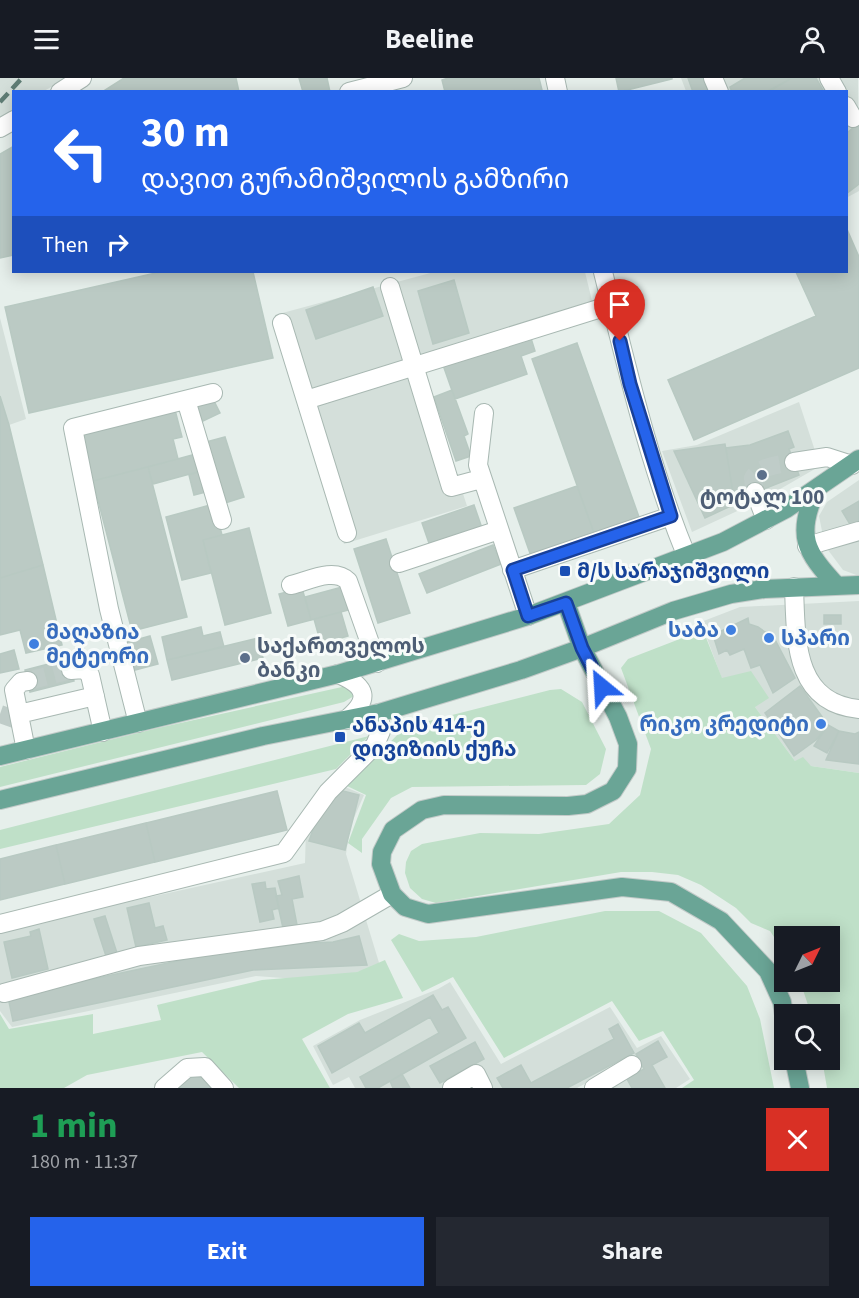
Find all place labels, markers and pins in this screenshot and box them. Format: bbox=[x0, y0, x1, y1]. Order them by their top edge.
pin bbox=[594, 279, 645, 341]
marker: ტოტალ 100 bbox=[755, 468, 769, 482]
place label: ტოტალ 100 bbox=[700, 482, 824, 512]
place label: მ/ს სარაჯიშვილი bbox=[577, 556, 769, 586]
marker: მ/ს სარაჯიშვილი bbox=[558, 564, 572, 578]
place label: საბა bbox=[668, 615, 719, 645]
place label: მაღაზია მეტეორი bbox=[46, 617, 149, 671]
marker: საბა bbox=[724, 623, 738, 637]
place label: სპარი bbox=[781, 623, 850, 653]
place label: საქართველოს ბანკი bbox=[257, 631, 425, 685]
marker: სპარი bbox=[762, 631, 776, 645]
marker: მაღაზია მეტეორი bbox=[27, 637, 41, 651]
marker: საქართველოს ბანკი bbox=[238, 651, 252, 665]
place label: რიკო კრედიტი bbox=[640, 709, 809, 739]
place label: ანაპის 414-ე დივიზიის ქუჩა bbox=[352, 710, 517, 764]
marker: რიკო კრედიტი bbox=[814, 717, 828, 731]
marker: ანაპის 414-ე დივიზიის ქუჩა bbox=[333, 730, 347, 744]

